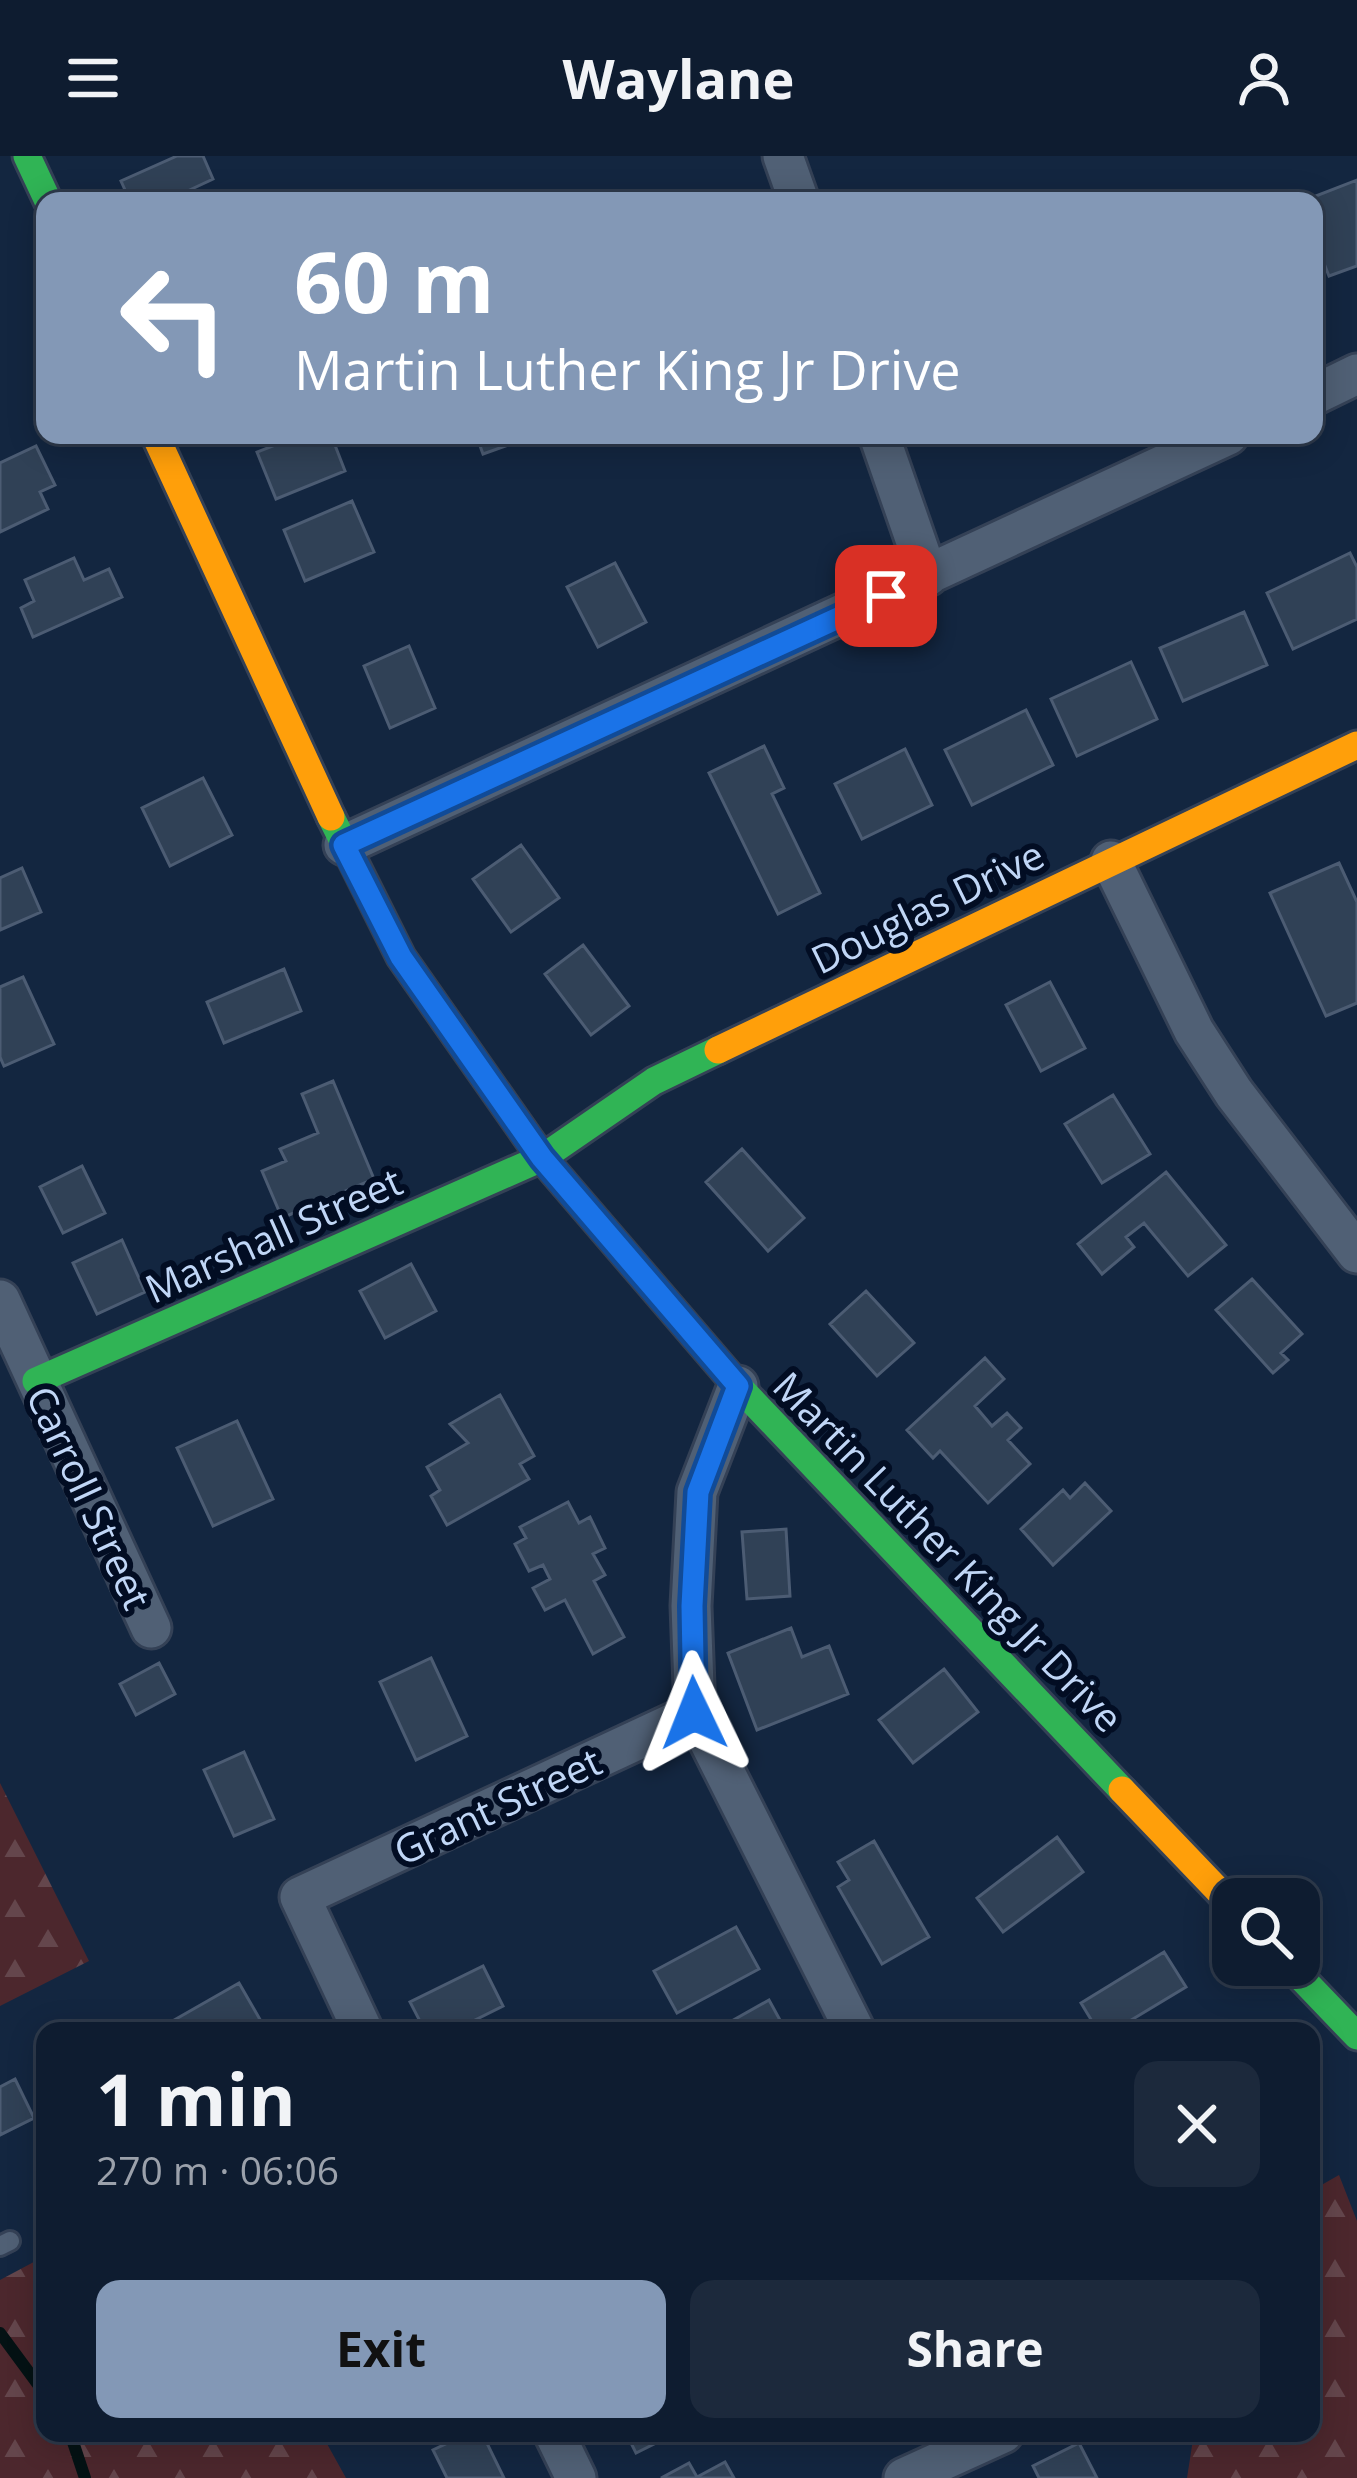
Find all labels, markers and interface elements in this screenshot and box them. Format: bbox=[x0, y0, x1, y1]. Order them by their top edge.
text: Waylane bbox=[562, 41, 795, 115]
icon: menu bbox=[60, 45, 126, 111]
icon: person bbox=[1231, 45, 1297, 111]
text: 60 m bbox=[294, 223, 494, 338]
icon: left bbox=[96, 240, 252, 396]
text: Martin Luther King Jr Drive bbox=[294, 332, 961, 406]
pin bbox=[835, 545, 937, 647]
icon: arrive bbox=[853, 563, 919, 629]
street label: Douglas Drive bbox=[802, 827, 1052, 985]
street label: Marshall Street bbox=[136, 1154, 410, 1314]
street label: Martin Luther King Jr Drive bbox=[763, 1359, 1135, 1743]
street label: Carroll Street bbox=[15, 1377, 165, 1617]
position arrow bbox=[631, 1650, 757, 1776]
street label: Grant Street bbox=[385, 1734, 609, 1876]
map controls bbox=[1212, 1878, 1320, 1986]
button: search bbox=[1212, 1878, 1320, 1986]
text: 1 min bbox=[96, 2049, 296, 2147]
button: close bbox=[1134, 2061, 1260, 2187]
text: 270 m · 06:06 bbox=[96, 2143, 339, 2196]
button: Exit bbox=[96, 2280, 666, 2418]
button: Share bbox=[690, 2280, 1260, 2418]

